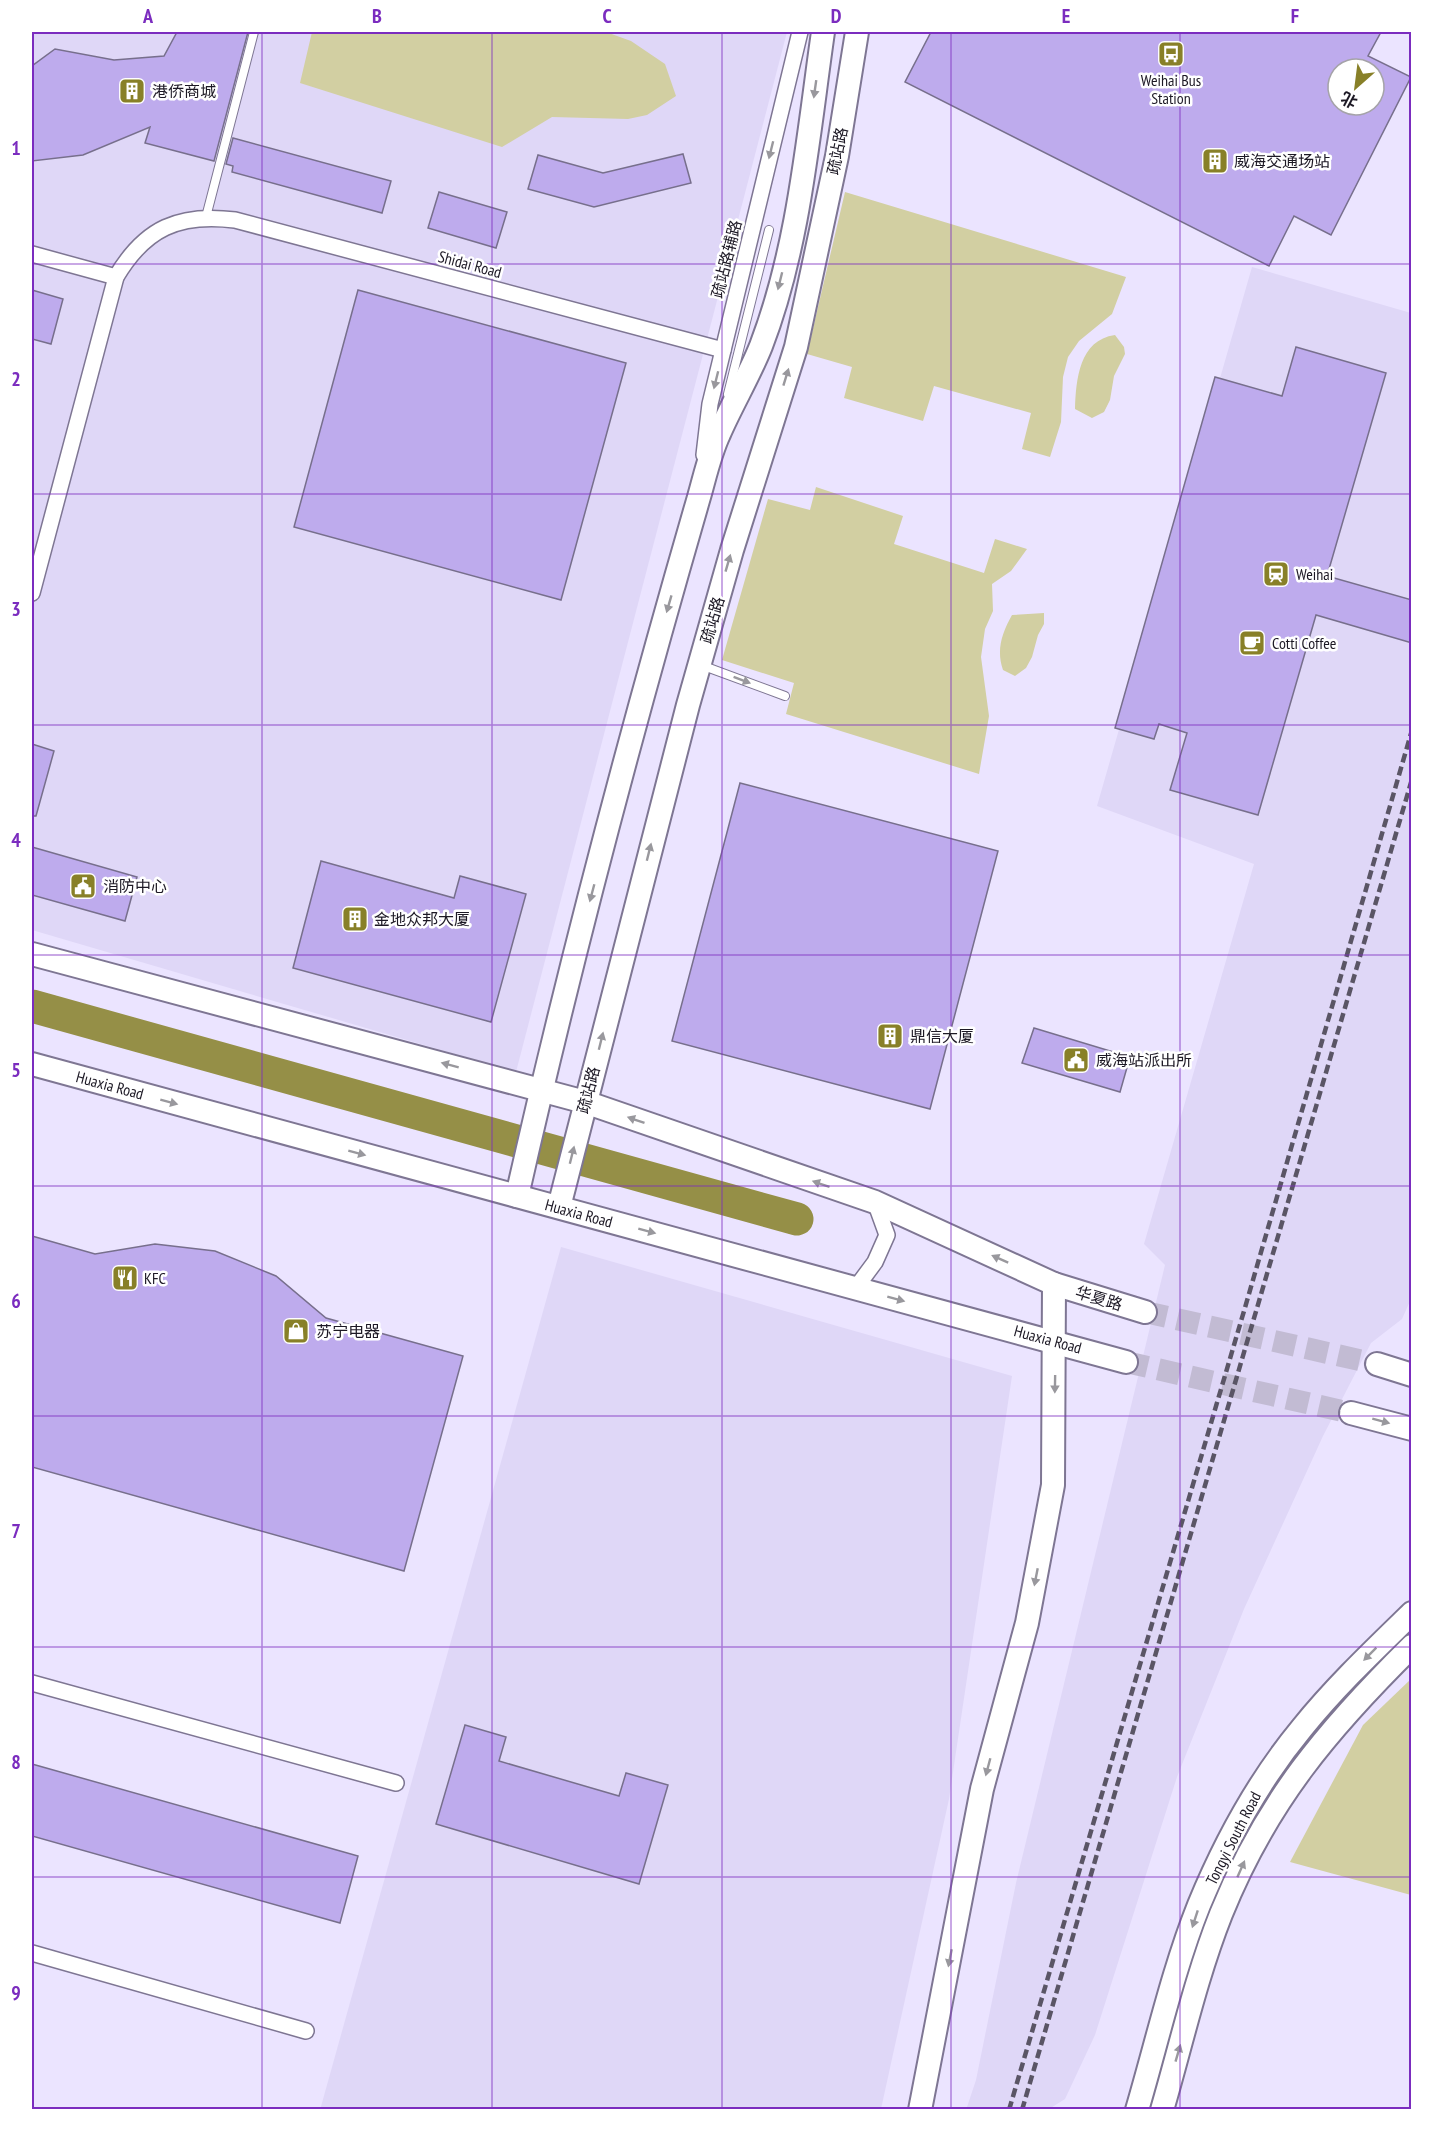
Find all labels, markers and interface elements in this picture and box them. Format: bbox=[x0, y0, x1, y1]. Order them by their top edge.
text: A bbox=[142, 3, 154, 29]
text: B bbox=[372, 3, 382, 29]
text: C bbox=[602, 3, 612, 29]
text: D bbox=[831, 3, 842, 29]
text: E bbox=[1062, 3, 1070, 29]
text: F bbox=[1291, 3, 1299, 29]
bus stop icon: Weihai Bus Station bbox=[1156, 39, 1186, 69]
north arrow bbox=[1326, 57, 1386, 117]
place label: Weihai Bus Station bbox=[1141, 70, 1201, 108]
building icon: 港侨商城 bbox=[117, 76, 147, 106]
one-way arrow bbox=[810, 80, 819, 99]
place label: 港侨商城 bbox=[152, 81, 216, 101]
text: 北 bbox=[1337, 88, 1361, 113]
street label: 疏站路 bbox=[823, 126, 851, 176]
text: 1 bbox=[11, 135, 21, 161]
one-way arrow bbox=[766, 140, 776, 159]
building icon: 威海交通场站 bbox=[1200, 146, 1230, 176]
place label: 威海交通场站 bbox=[1234, 151, 1330, 171]
street label: 疏站路辅路 bbox=[707, 218, 745, 300]
street label: Shidai Road bbox=[436, 246, 504, 282]
one-way arrow bbox=[775, 272, 785, 290]
text: 2 bbox=[11, 366, 21, 392]
one-way arrow bbox=[782, 368, 791, 386]
one-way arrow bbox=[710, 371, 720, 389]
one-way arrow bbox=[724, 554, 733, 572]
station icon: Weihai bbox=[1261, 559, 1291, 589]
place label: Weihai bbox=[1296, 564, 1333, 584]
street label: 疏站路 bbox=[696, 594, 728, 646]
one-way arrow bbox=[664, 595, 673, 613]
text: 3 bbox=[11, 596, 21, 622]
cafe icon: Cotti Coffee bbox=[1237, 628, 1267, 658]
place label: Cotti Coffee bbox=[1272, 633, 1336, 653]
one-way arrow bbox=[733, 676, 751, 685]
text: 4 bbox=[11, 827, 21, 853]
one-way arrow bbox=[645, 843, 655, 862]
public building icon: 消防中心 bbox=[68, 871, 98, 901]
place label: 消防中心 bbox=[103, 876, 167, 896]
one-way arrow bbox=[587, 884, 597, 903]
building icon: 金地众邦大厦 bbox=[340, 904, 370, 934]
place label: 金地众邦大厦 bbox=[374, 909, 470, 929]
building icon: 鼎信大厦 bbox=[875, 1021, 905, 1051]
place label: 鼎信大厦 bbox=[910, 1026, 974, 1046]
one-way arrow bbox=[596, 1032, 606, 1050]
public building icon: 威海站派出所 bbox=[1061, 1045, 1091, 1075]
place label: 威海站派出所 bbox=[1096, 1050, 1192, 1070]
text: 5 bbox=[11, 1057, 21, 1083]
one-way arrow bbox=[440, 1060, 458, 1069]
street label: 疏站路 bbox=[572, 1064, 604, 1116]
street label: Huaxia Road bbox=[74, 1066, 146, 1104]
one-way arrow bbox=[160, 1097, 178, 1107]
one-way arrow bbox=[627, 1115, 645, 1125]
one-way arrow bbox=[568, 1146, 578, 1164]
one-way arrow bbox=[348, 1148, 366, 1158]
one-way arrow bbox=[812, 1178, 830, 1188]
street label: Huaxia Road bbox=[543, 1194, 615, 1232]
one-way arrow bbox=[638, 1227, 656, 1236]
one-way arrow bbox=[992, 1255, 1009, 1264]
restaurant icon: KFC bbox=[110, 1263, 140, 1293]
place label: KFC bbox=[144, 1268, 166, 1288]
street label: 华夏路 bbox=[1073, 1281, 1125, 1315]
text: 6 bbox=[11, 1288, 21, 1314]
one-way arrow bbox=[886, 1295, 905, 1305]
shop icon: 苏宁电器 bbox=[281, 1316, 311, 1346]
street label: Huaxia Road bbox=[1012, 1320, 1084, 1358]
place label: 苏宁电器 bbox=[316, 1321, 380, 1341]
one-way arrow bbox=[1050, 1375, 1060, 1394]
one-way arrow bbox=[1373, 1417, 1391, 1426]
text: 7 bbox=[11, 1518, 21, 1544]
one-way arrow bbox=[1031, 1568, 1040, 1587]
one-way arrow bbox=[1363, 1647, 1377, 1661]
text: 8 bbox=[11, 1749, 21, 1775]
one-way arrow bbox=[983, 1757, 993, 1776]
street label: Tongyi South Road bbox=[1201, 1788, 1265, 1888]
one-way arrow bbox=[1237, 1861, 1246, 1878]
one-way arrow bbox=[1189, 1910, 1199, 1928]
one-way arrow bbox=[945, 1948, 954, 1967]
text: 9 bbox=[11, 1980, 21, 2006]
one-way arrow bbox=[1174, 2044, 1183, 2062]

